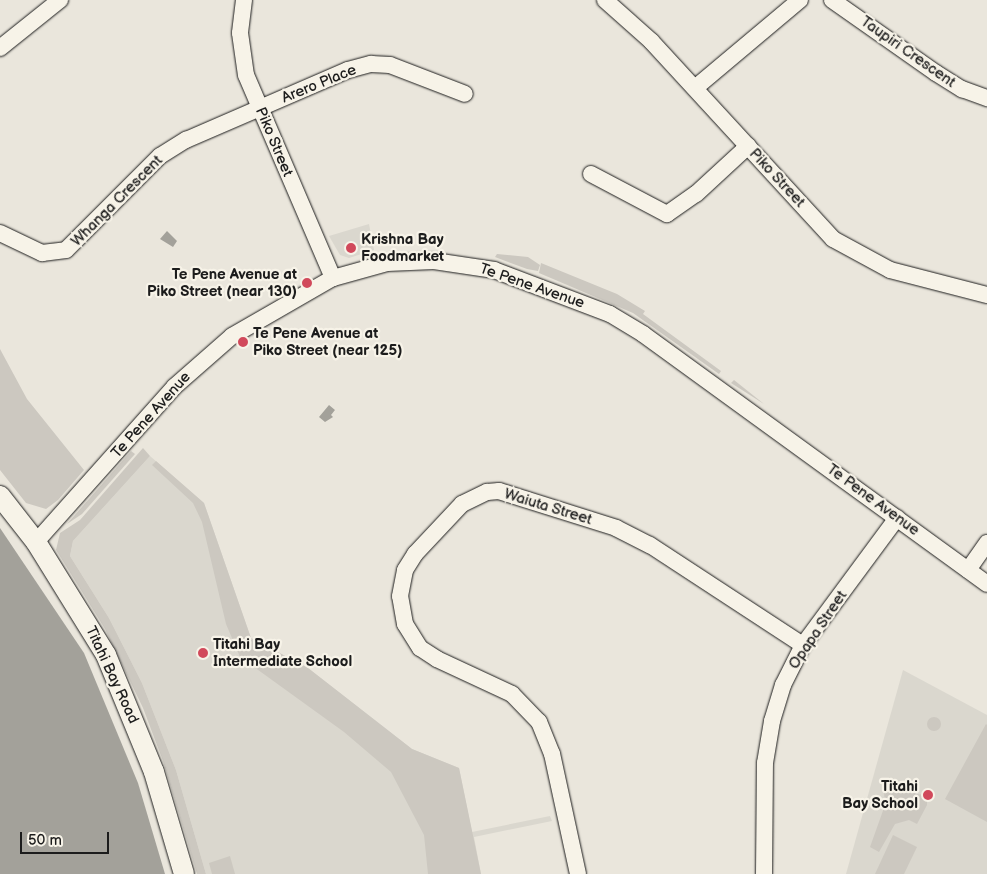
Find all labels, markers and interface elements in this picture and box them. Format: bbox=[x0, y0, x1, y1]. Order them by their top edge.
street label: Taupiri Crescent bbox=[857, 13, 959, 91]
street label: Arero Place bbox=[279, 61, 359, 107]
street label: Piko Street bbox=[251, 105, 297, 179]
street label: Piko Street bbox=[745, 145, 809, 211]
street label: Whanga Crescent bbox=[68, 152, 166, 250]
place label: Krishna Bay Foodmarket bbox=[361, 230, 444, 265]
marker: Krishna Bay Foodmarket bbox=[345, 242, 357, 254]
street label: Te Pene Avenue bbox=[477, 260, 587, 312]
place label: Te Pene Avenue at Piko Street (near 130) bbox=[147, 265, 297, 300]
marker: Te Pene Avenue at Piko Street (near 130) bbox=[301, 277, 313, 289]
place label: Te Pene Avenue at Piko Street (near 125) bbox=[253, 324, 402, 359]
marker: Te Pene Avenue at Piko Street (near 125) bbox=[237, 336, 249, 348]
street label: Te Pene Avenue bbox=[108, 368, 194, 462]
street label: Te Pene Avenue bbox=[823, 460, 923, 540]
street label: Waiuta Street bbox=[502, 485, 594, 529]
street label: Opapa Street bbox=[785, 587, 851, 673]
street label: Titahi Bay Road bbox=[81, 623, 143, 727]
place label: Titahi Bay Intermediate School bbox=[213, 635, 352, 670]
marker: Titahi Bay Intermediate School bbox=[197, 647, 209, 659]
place label: Titahi Bay School bbox=[842, 777, 918, 812]
marker: Titahi Bay School bbox=[922, 789, 934, 801]
scale bar bbox=[22, 822, 111, 854]
text: 50 m bbox=[28, 831, 62, 850]

